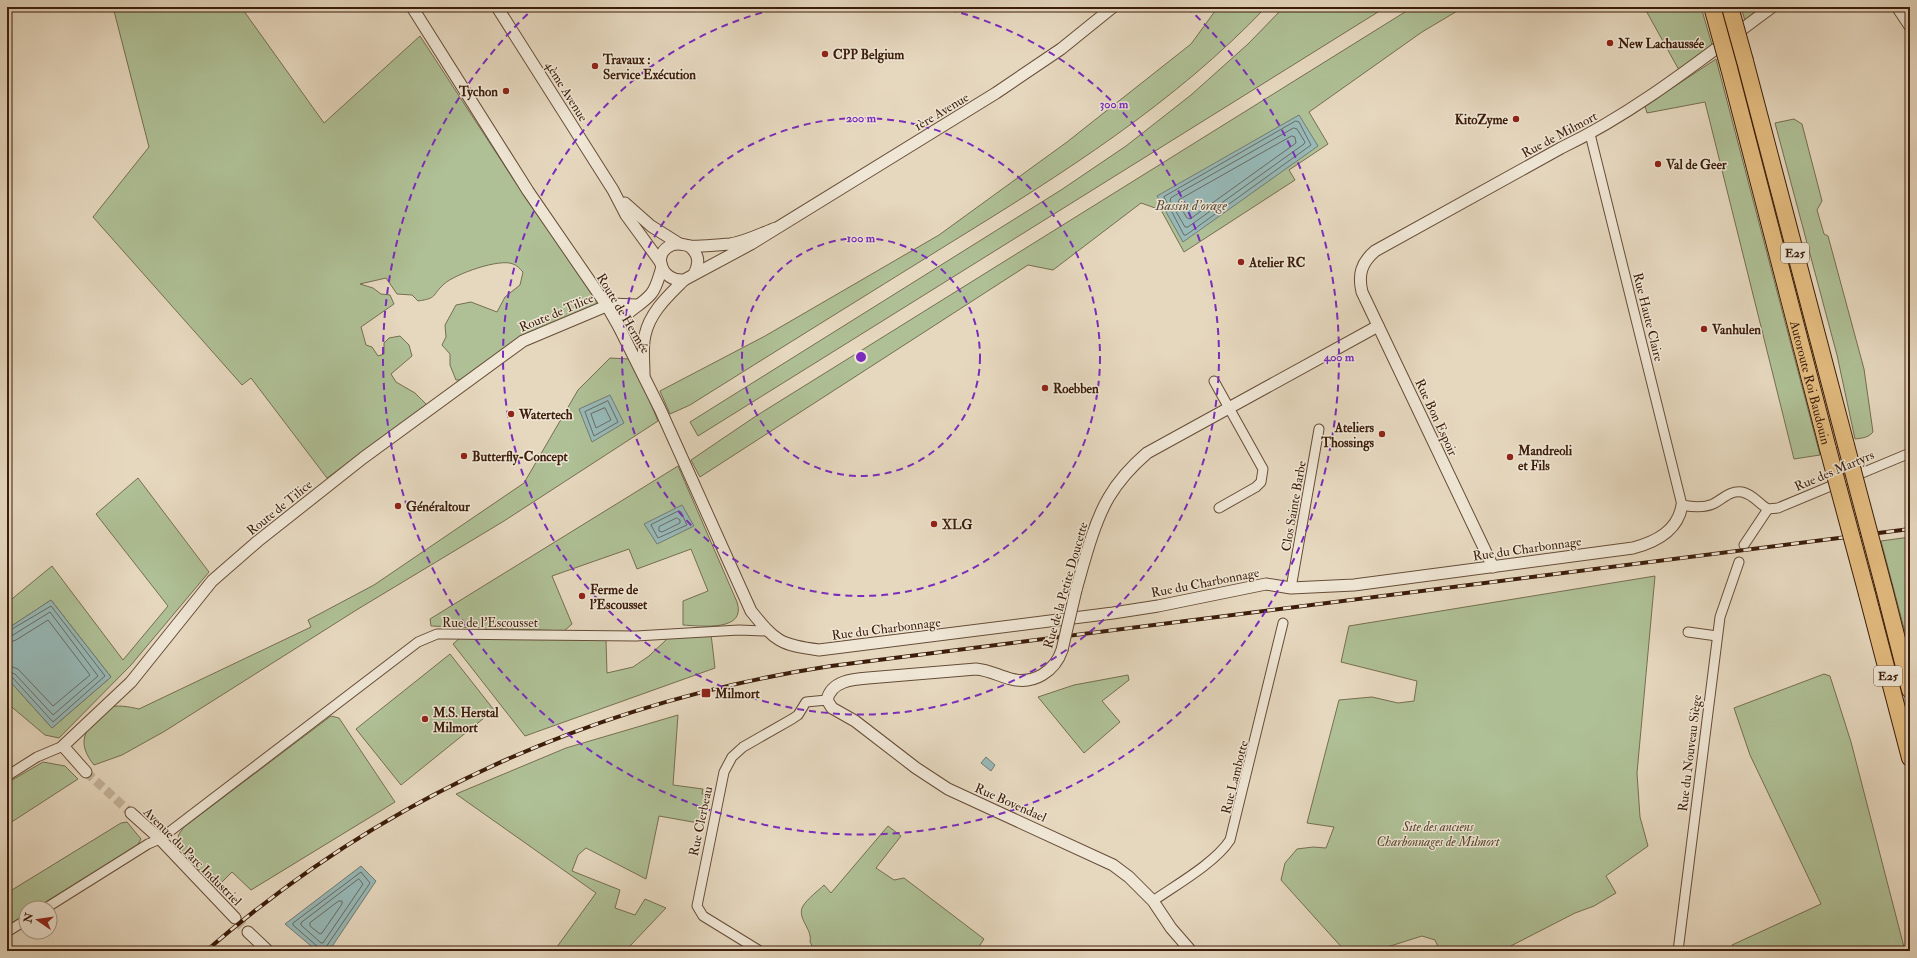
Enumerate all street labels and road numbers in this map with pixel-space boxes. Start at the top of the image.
street label: 4ème Avenue [541,58,591,125]
street label: 1ère Avenue [911,89,972,134]
street label: Rue de Milmort [1519,108,1600,162]
road number: E25 [1781,243,1809,263]
street label: Route de Hermée [593,270,654,357]
street label: Rue Haute Claire [1629,271,1667,364]
street label: Route de Tilice [517,290,597,336]
street label: Autoroute Roi Baudouin [1786,318,1834,447]
street label: Rue Bon Espoir [1410,376,1461,459]
street label: Rue des Martyrs [1792,447,1878,496]
street label: Clos Sainte Barbe [1278,459,1310,553]
street label: Route de Tilice [244,476,316,539]
street label: Rue de la Petite Doucette [1040,520,1092,650]
street label: Rue du Charbonnage [1472,533,1583,565]
street label: Rue du Charbonnage [1150,565,1261,601]
street label: Rue du Charbonnage [831,614,942,644]
street label: Rue de l'Escousset [442,615,538,631]
road number: E25 [1874,666,1902,686]
street label: Rue du Nouveau Siège [1675,693,1705,813]
street label: Rue Lambotte [1218,738,1252,816]
street label: Rue Bovendael [972,780,1050,826]
street label: Rue Clerbeau [686,785,716,858]
street label: Avenue du Parc Industriel [139,804,245,910]

